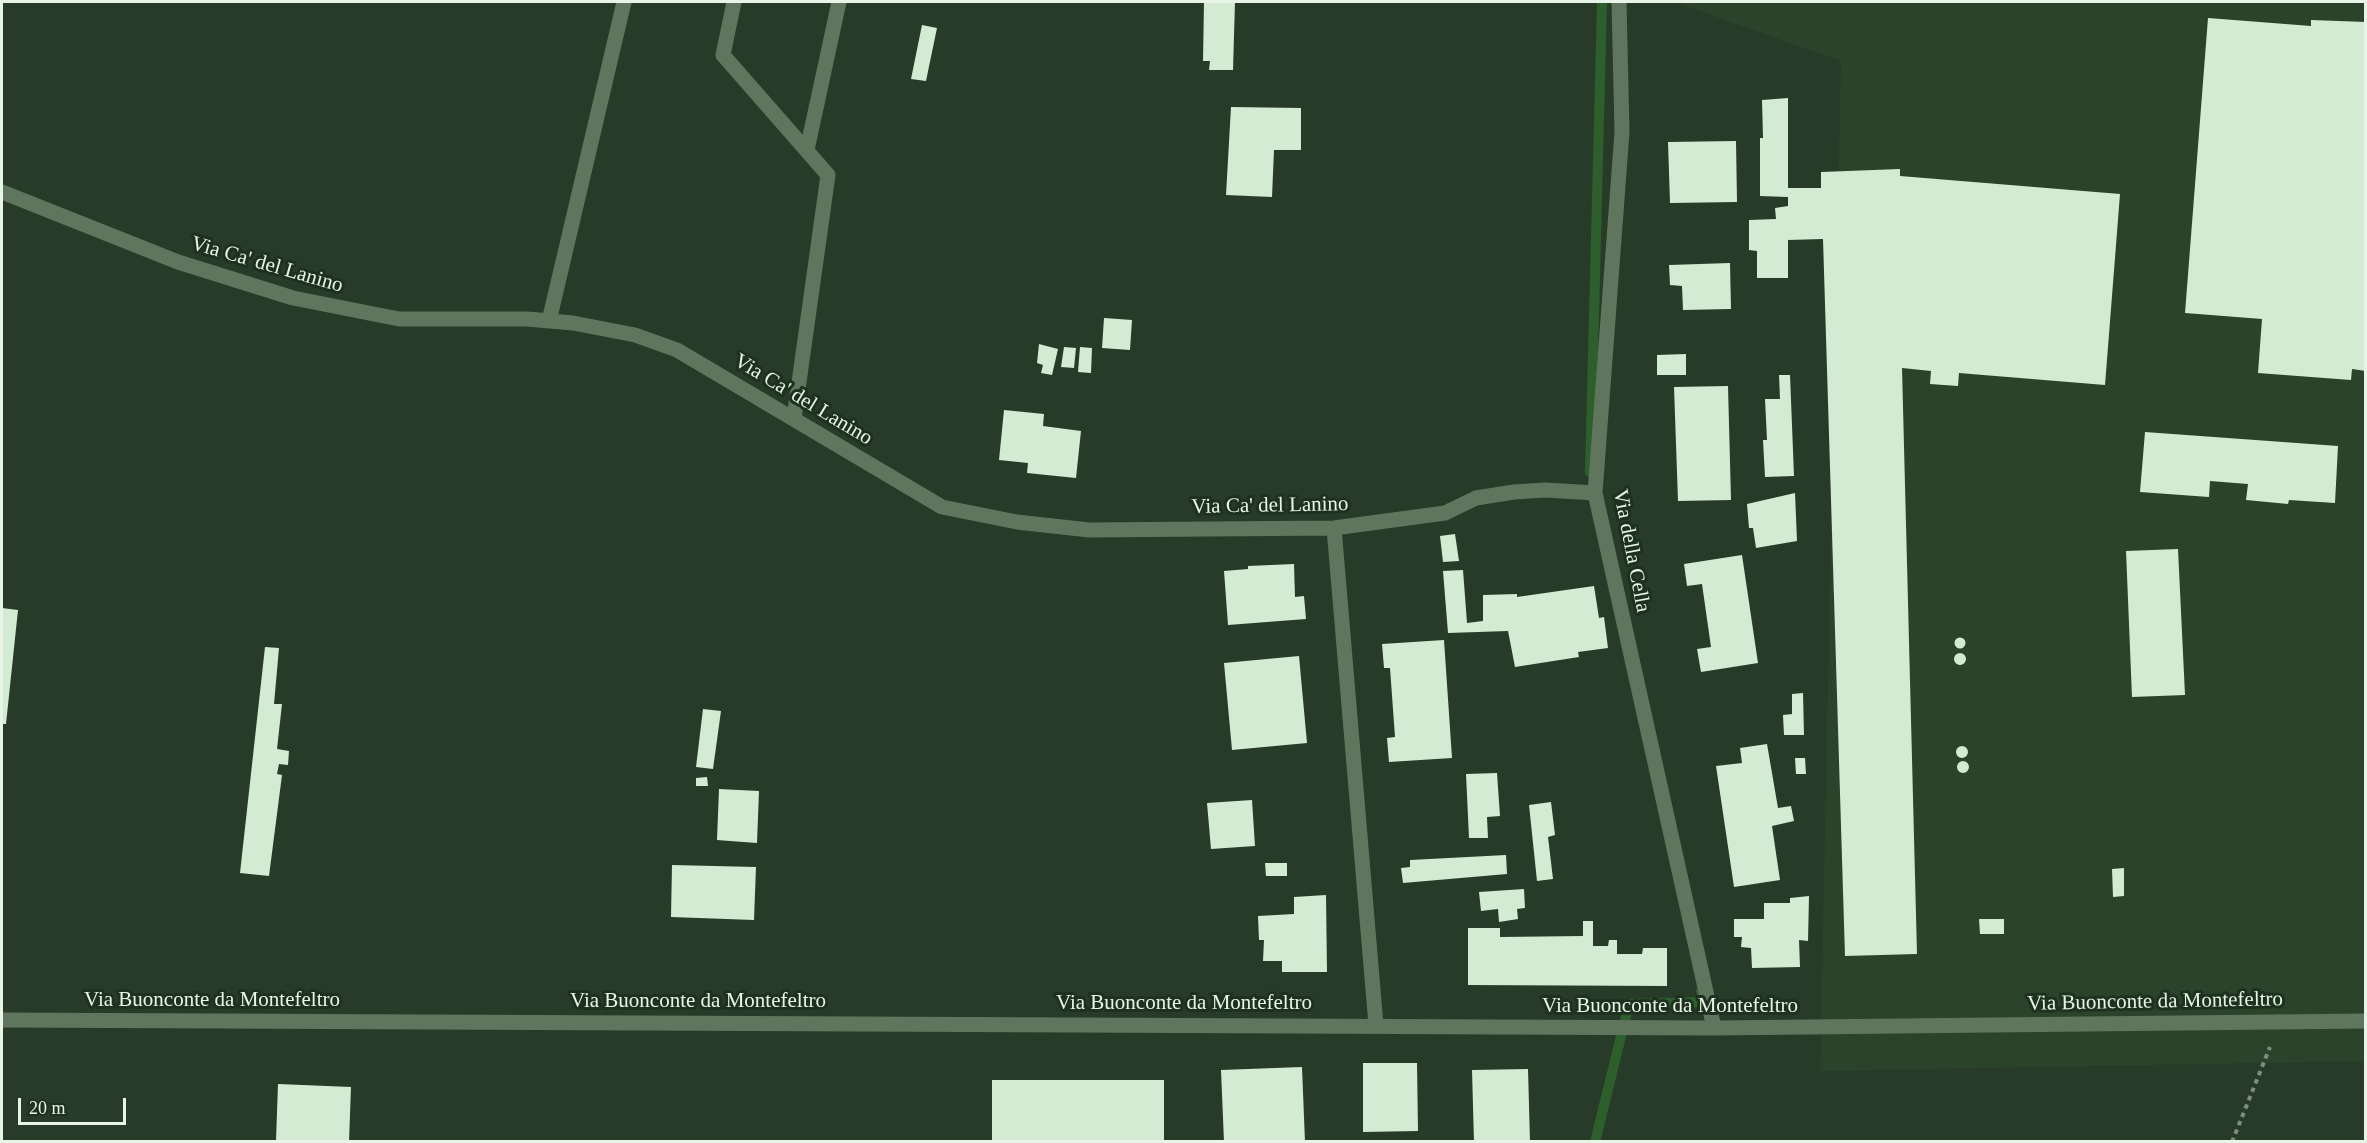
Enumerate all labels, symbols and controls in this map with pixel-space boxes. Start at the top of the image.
street label: Via Ca' del Lanino [188,231,346,299]
street label: Via Ca' del Lanino [729,349,877,451]
street label: Via della Cella [1607,487,1655,615]
street label: Via Ca' del Lanino [1191,492,1349,520]
street label: Via Buonconte da Montefeltro [84,987,340,1013]
street label: Via Buonconte da Montefeltro [2027,987,2283,1017]
street label: Via Buonconte da Montefeltro [570,988,826,1014]
street label: Via Buonconte da Montefeltro [1056,990,1312,1016]
street label: Via Buonconte da Montefeltro [1542,993,1798,1019]
scale bar [21,1086,129,1124]
text: 20 m [29,1098,66,1118]

